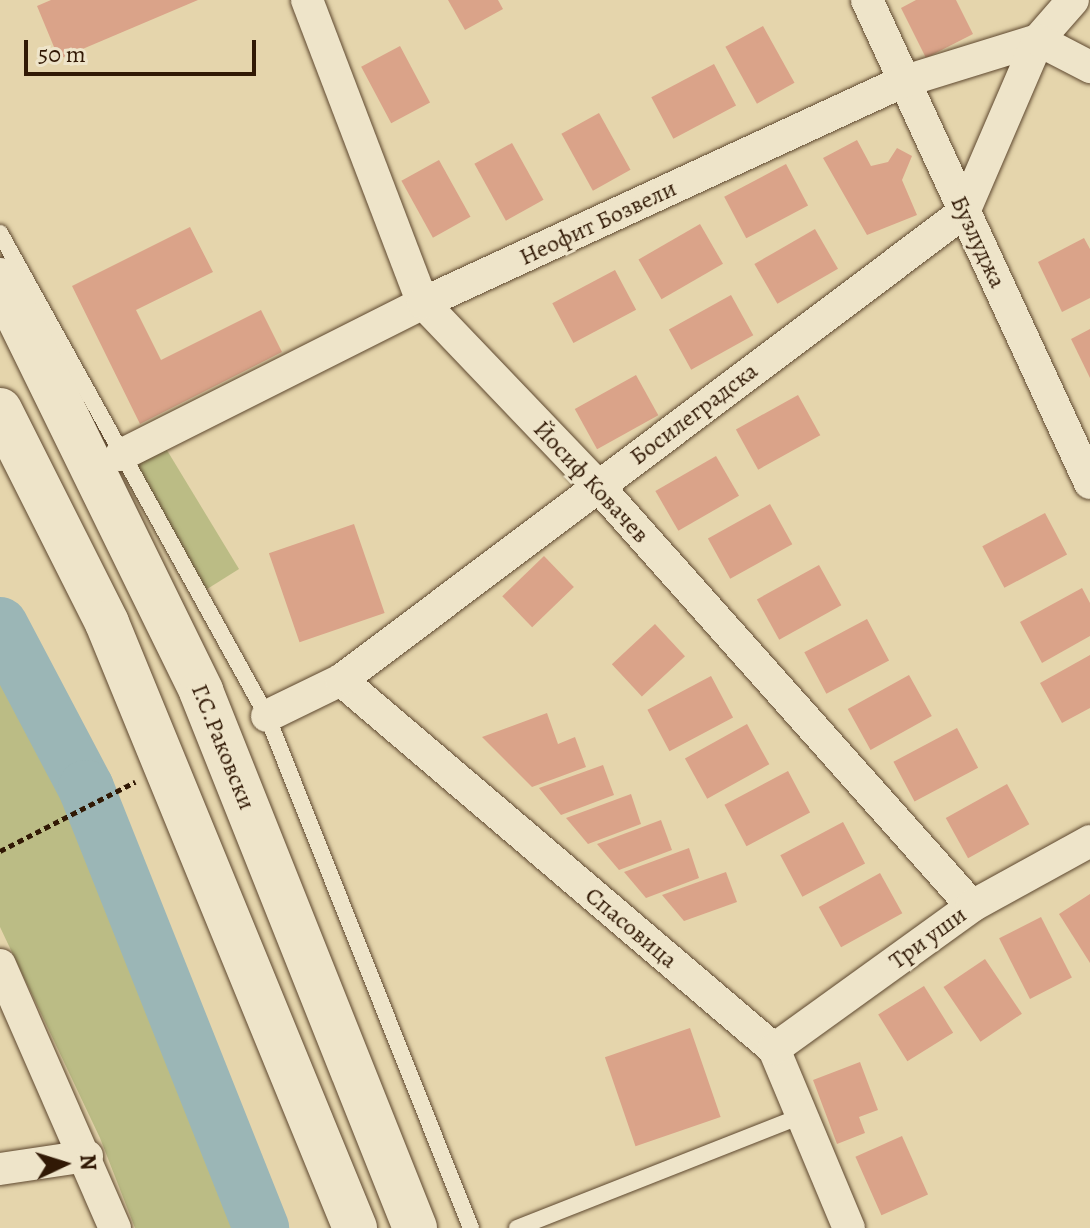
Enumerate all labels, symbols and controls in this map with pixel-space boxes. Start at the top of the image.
scale bar [28,24,260,74]
text: 50 m [38,38,86,70]
street label: Неофит Бозвели [515,174,681,272]
street label: Бузлуджа [944,191,1012,293]
street label: Босилеградска [624,357,764,471]
street label: Йосиф Ковачев [527,415,655,549]
street label: Г.С.Раковски [185,680,261,814]
street label: Спасовица [579,881,683,975]
street label: Три уши [884,900,972,976]
north arrow [24,1124,104,1204]
text: N [72,1153,103,1171]

